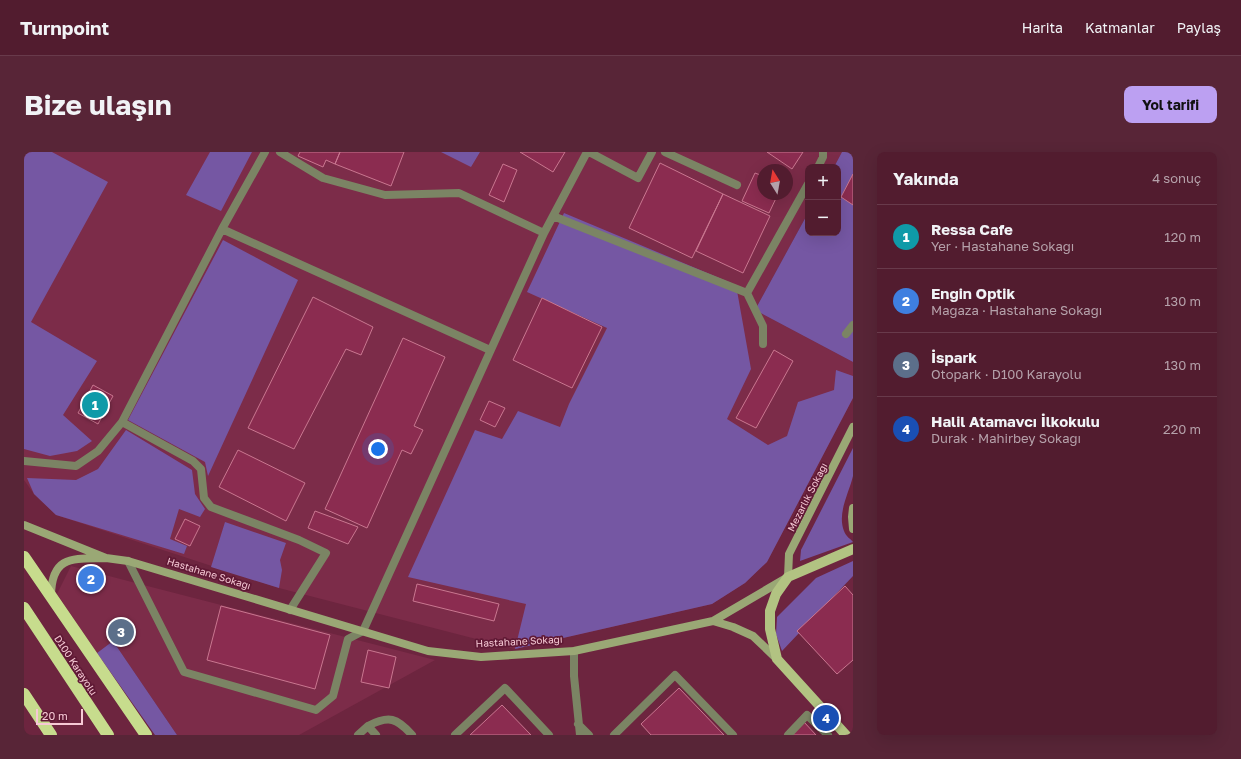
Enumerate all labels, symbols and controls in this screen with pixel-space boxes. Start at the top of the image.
text: Turnpoint [20,16,109,39]
text: Harita [1022,19,1063,36]
text: Katmanlar [1085,19,1155,36]
text: Paylaş [1177,19,1221,36]
button: Yol tarifi [1124,86,1217,123]
text: Bize ulaşın [24,88,172,121]
north arrow [757,164,793,200]
map controls [805,164,841,236]
button: + [805,164,841,200]
text: Yakında [893,168,959,189]
text: 4 sonuç [1152,170,1201,186]
button: − [805,200,841,236]
text: Ressa Cafe [931,220,1013,238]
text: 1 [903,229,909,245]
text: 120 m [1164,229,1201,245]
text: Yer · Hastahane Sokağı [931,238,1074,254]
text: Engin Optik [931,284,1015,302]
text: 2 [902,293,910,309]
text: 130 m [1164,293,1201,309]
text: Mağaza · Hastahane Sokağı [931,302,1102,318]
text: İspark [931,348,977,366]
text: 3 [902,357,910,373]
text: 130 m [1164,357,1201,373]
text: Otopark · D100 Karayolu [931,366,1082,382]
pin: 1 [82,390,108,420]
text: Halil Atamavcı İlkokulu [931,412,1100,430]
text: 4 [902,421,910,437]
text: 220 m [1163,421,1201,437]
text: Durak · Mahirbey Sokağı [931,430,1081,446]
your location [368,439,388,459]
street label: Mezarlık Sokağı [785,461,829,533]
street label: Hastahane Sokağı [166,555,252,591]
pin: 2 [78,564,104,594]
pin: 3 [108,617,134,647]
street label: D100 Karayolu [52,633,100,697]
street label: Hastahane Sokağı [475,633,563,649]
pin: 4 [813,703,839,733]
scale bar [36,707,83,726]
text: 20 m [42,709,68,722]

